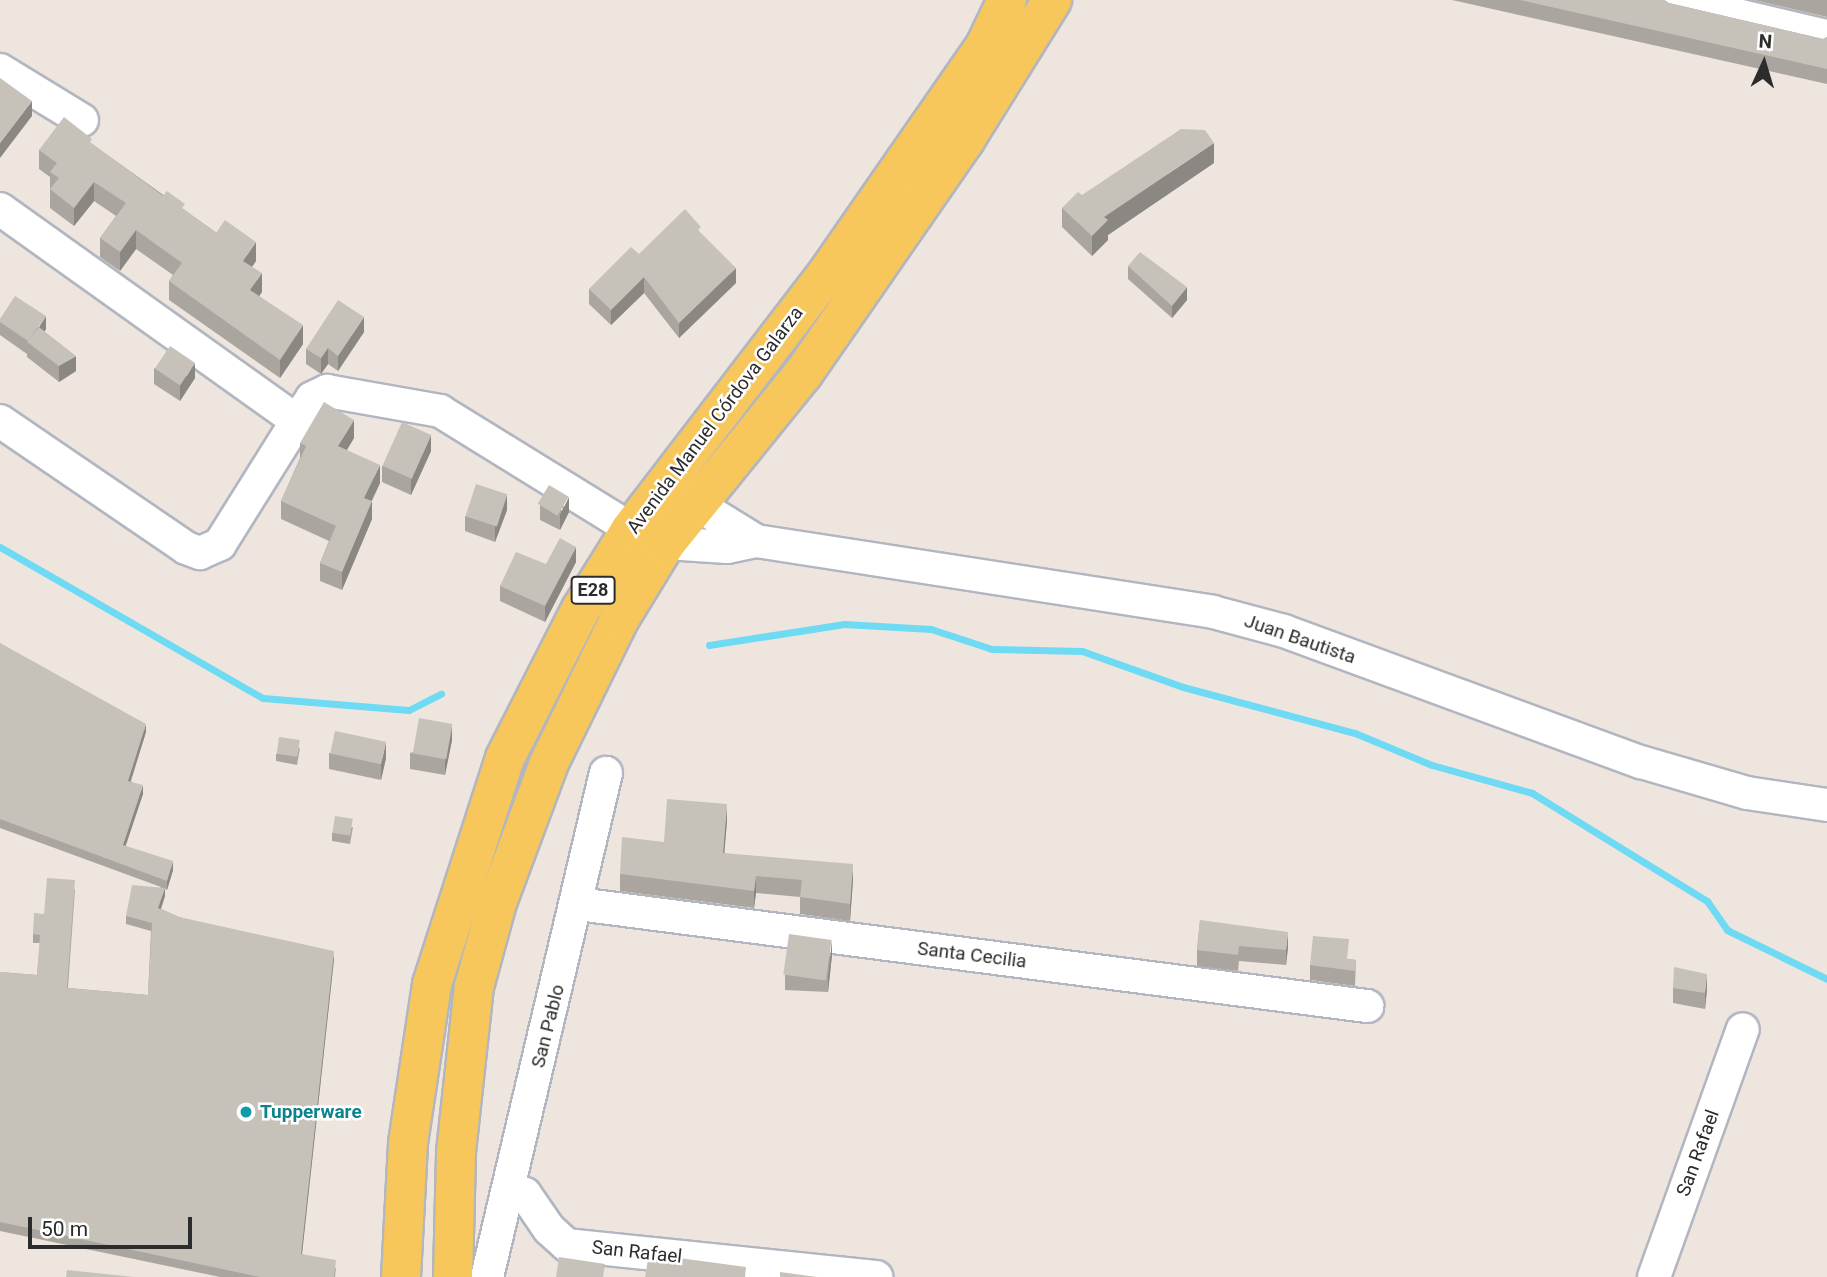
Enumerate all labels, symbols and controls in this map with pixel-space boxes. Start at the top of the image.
north arrow [1729,28,1799,98]
text: N [1758,30,1773,53]
street label: Avenida Manuel Córdova Galarza [622,302,808,538]
road number: E28 [570,576,616,604]
street label: Juan Bautista [1241,609,1359,669]
street label: Santa Cecilia [916,937,1028,973]
street label: San Pablo [527,982,569,1070]
place label: Tupperware [260,1101,362,1123]
marker: Tupperware [238,1104,254,1120]
street label: San Rafael [1672,1107,1724,1199]
scale bar [32,1204,196,1248]
text: 50 m [41,1217,88,1241]
street label: San Rafael [591,1236,683,1268]

